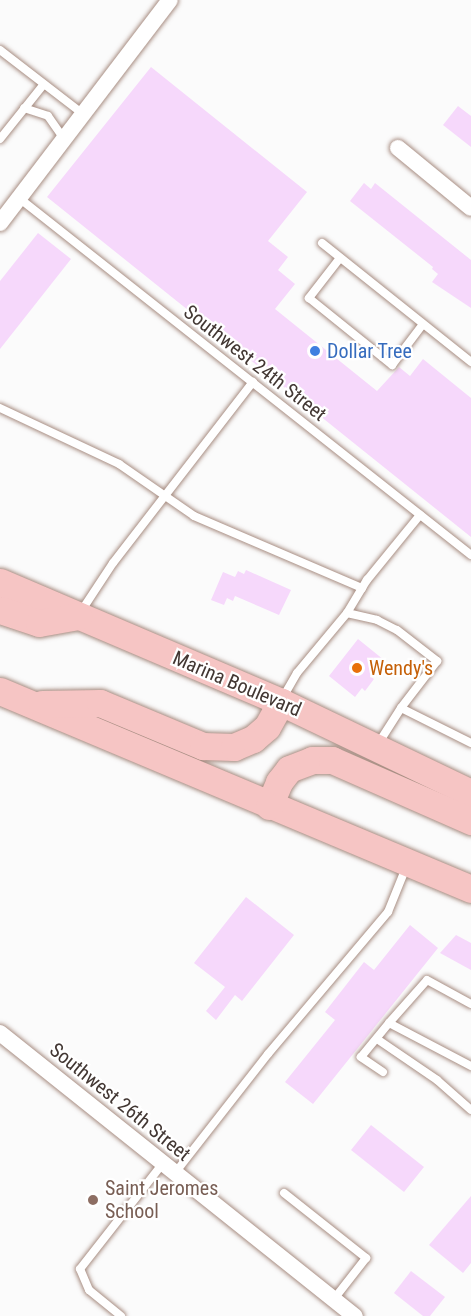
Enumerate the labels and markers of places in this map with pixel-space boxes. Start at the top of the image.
place label: Dollar Tree [327,339,412,363]
marker: Dollar Tree [308,344,322,358]
place label: Wendy's [369,656,433,680]
marker: Wendy's [350,661,364,675]
place label: Saint Jeromes School [105,1176,218,1223]
marker: Saint Jeromes School [86,1193,100,1207]

